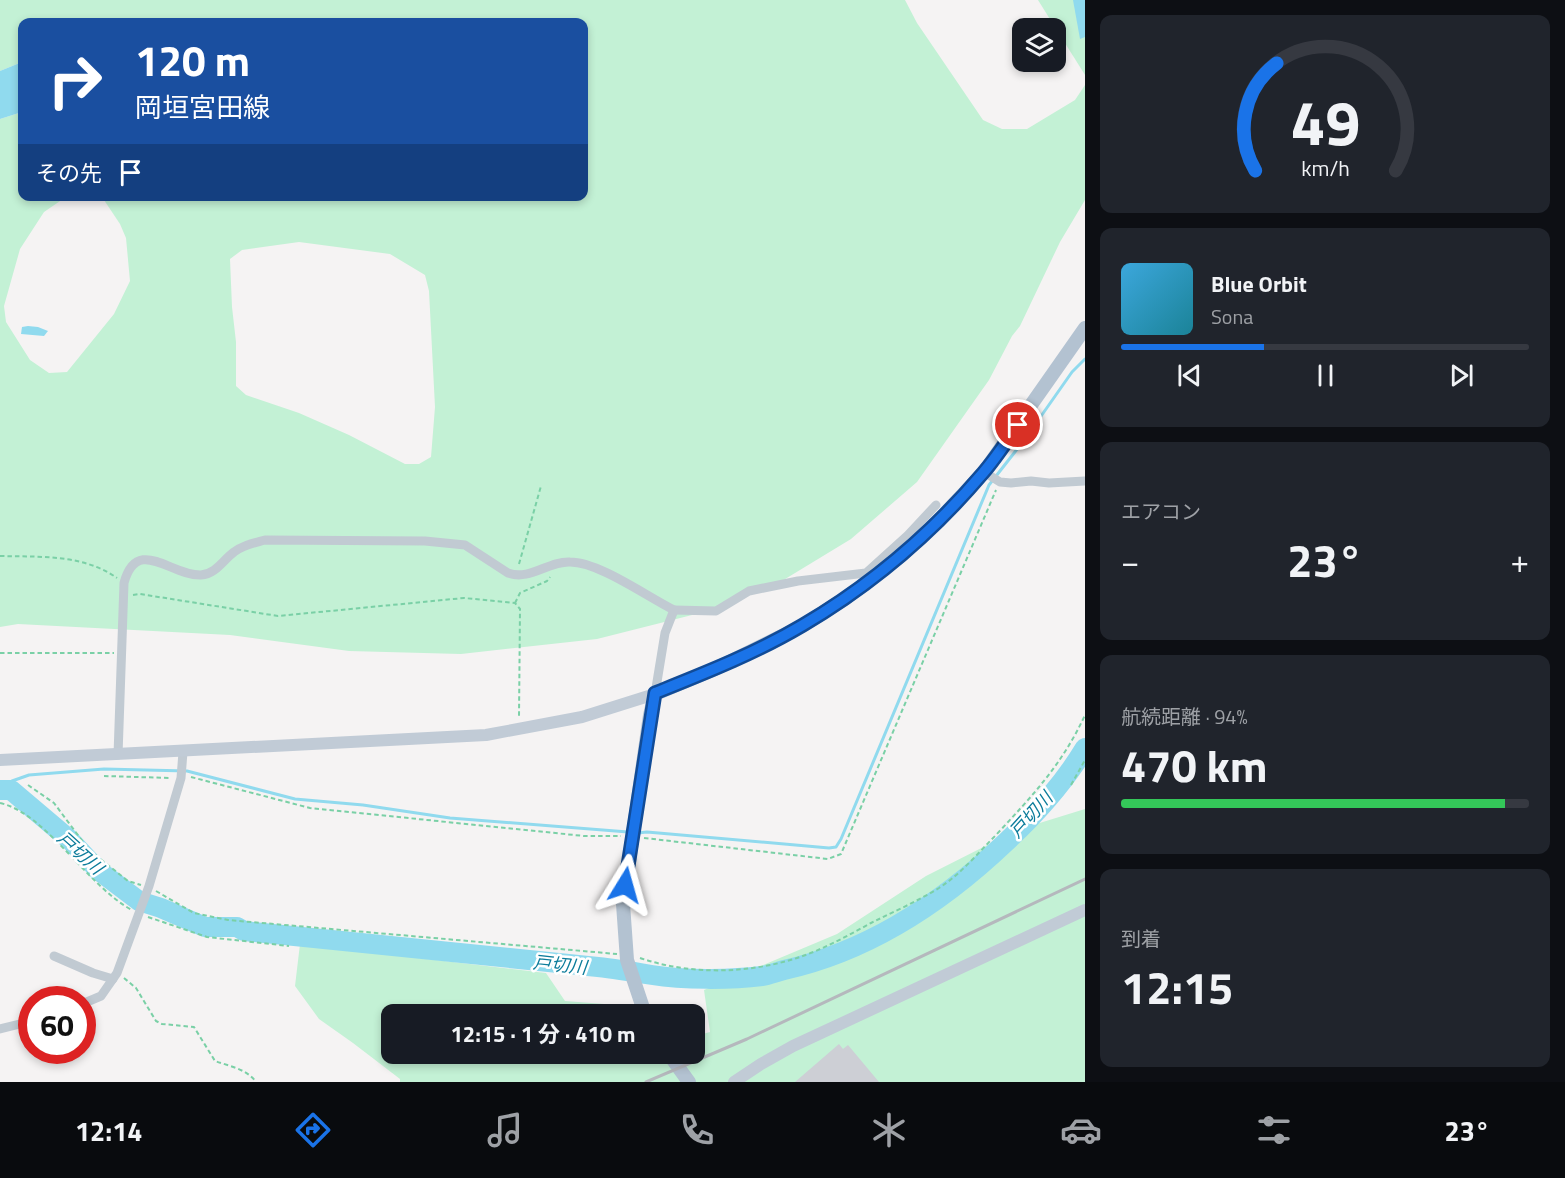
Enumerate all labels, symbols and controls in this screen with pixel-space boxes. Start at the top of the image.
map controls [1012,18,1066,72]
button: layers [1012,18,1066,72]
text: 120 m [135,28,250,92]
icon: right [36,42,114,120]
text: 49 [1290,74,1360,169]
text: 岡垣宮田線 [135,86,270,127]
text: km/h [1301,153,1349,185]
text: その先 [36,156,102,190]
icon: arrive [114,156,147,189]
text: Blue Orbit [1211,267,1307,301]
text: Sona [1211,301,1253,332]
icon: previous [1173,359,1206,392]
icon: pause [1309,359,1342,392]
icon: next [1445,359,1478,392]
pin [992,399,1043,450]
icon: arrive [1001,408,1034,441]
text: エアコン [1121,496,1201,527]
text: 23° [1287,526,1363,594]
text: − [1121,536,1139,586]
text: + [1511,536,1529,586]
text: 航続距離 · 94% [1121,701,1248,732]
text: 470 km [1121,731,1267,799]
water label: 戸切川 [1003,784,1060,844]
water label: 戸切川 [51,825,111,882]
position arrow [593,853,657,917]
text: 到着 [1121,923,1161,954]
water label: 戸切川 [532,948,590,981]
text: 12:15 [1121,953,1233,1021]
speed limit sign: 60 [18,986,96,1064]
text: 12:15 · 1 分 · 410 m [451,1017,635,1051]
icon: directions [292,1109,334,1151]
icon: music [484,1109,526,1151]
icon: phone [676,1109,718,1151]
icon: climate [868,1109,910,1151]
icon: car [1060,1109,1102,1151]
icon: filters [1253,1109,1295,1151]
text: 12:14 [75,1110,142,1151]
text: 23° [1445,1110,1490,1151]

